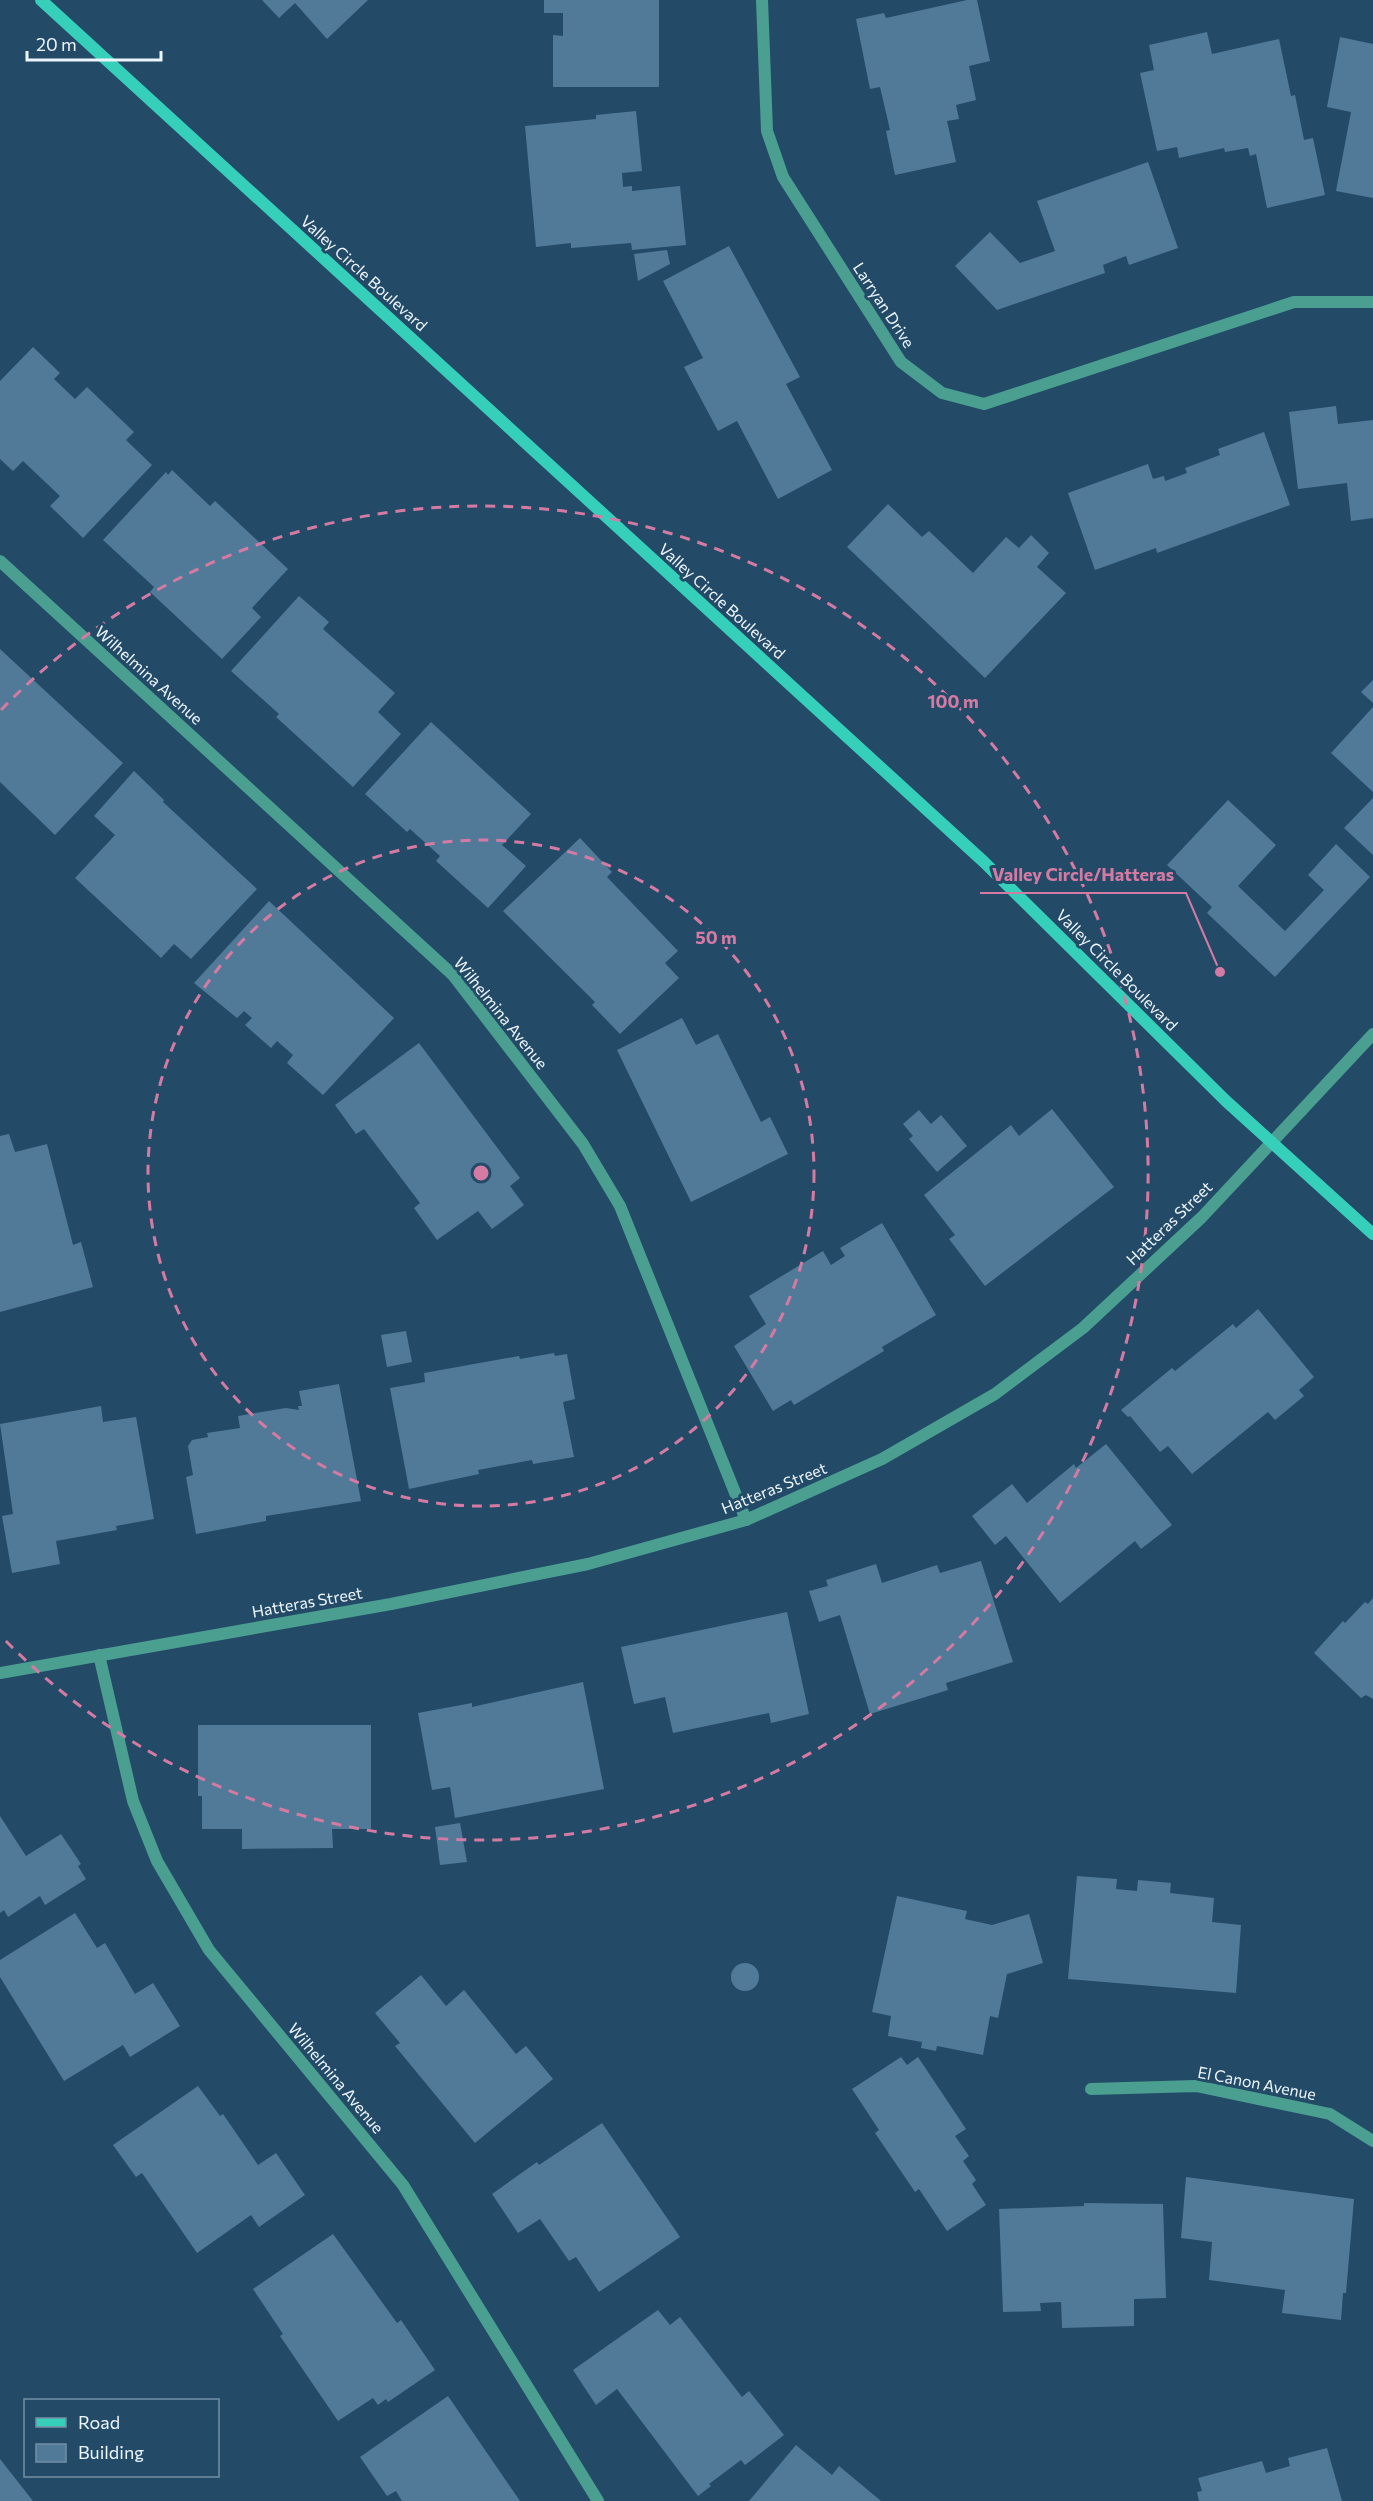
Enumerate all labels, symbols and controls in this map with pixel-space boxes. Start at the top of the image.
scale bar [27,24,160,62]
text: 20 m [36,33,77,55]
street label: Valley Circle Boulevard [297,211,432,334]
street label: Larryan Drive [850,259,919,351]
street label: Valley Circle Boulevard [655,539,790,662]
street label: Wilhelmina Avenue [92,621,207,728]
text: 100 m [927,690,979,712]
callout: Valley Circle/Hatteras [980,857,1186,893]
text: Valley Circle/Hatteras [992,863,1174,885]
street label: Valley Circle Boulevard [1053,905,1182,1034]
text: 50 m [695,926,737,948]
street label: Wilhelmina Avenue [451,953,552,1072]
centre of rings [471,1163,491,1183]
street label: Hatteras Street [1122,1177,1216,1268]
street label: Hatteras Street [718,1458,830,1517]
street label: Hatteras Street [250,1582,364,1621]
street label: Wilhelmina Avenue [285,2019,388,2137]
street label: El Canon Avenue [1196,2062,1318,2103]
legend [24,2399,219,2477]
text: Road [78,2411,120,2433]
text: Building [78,2441,144,2463]

